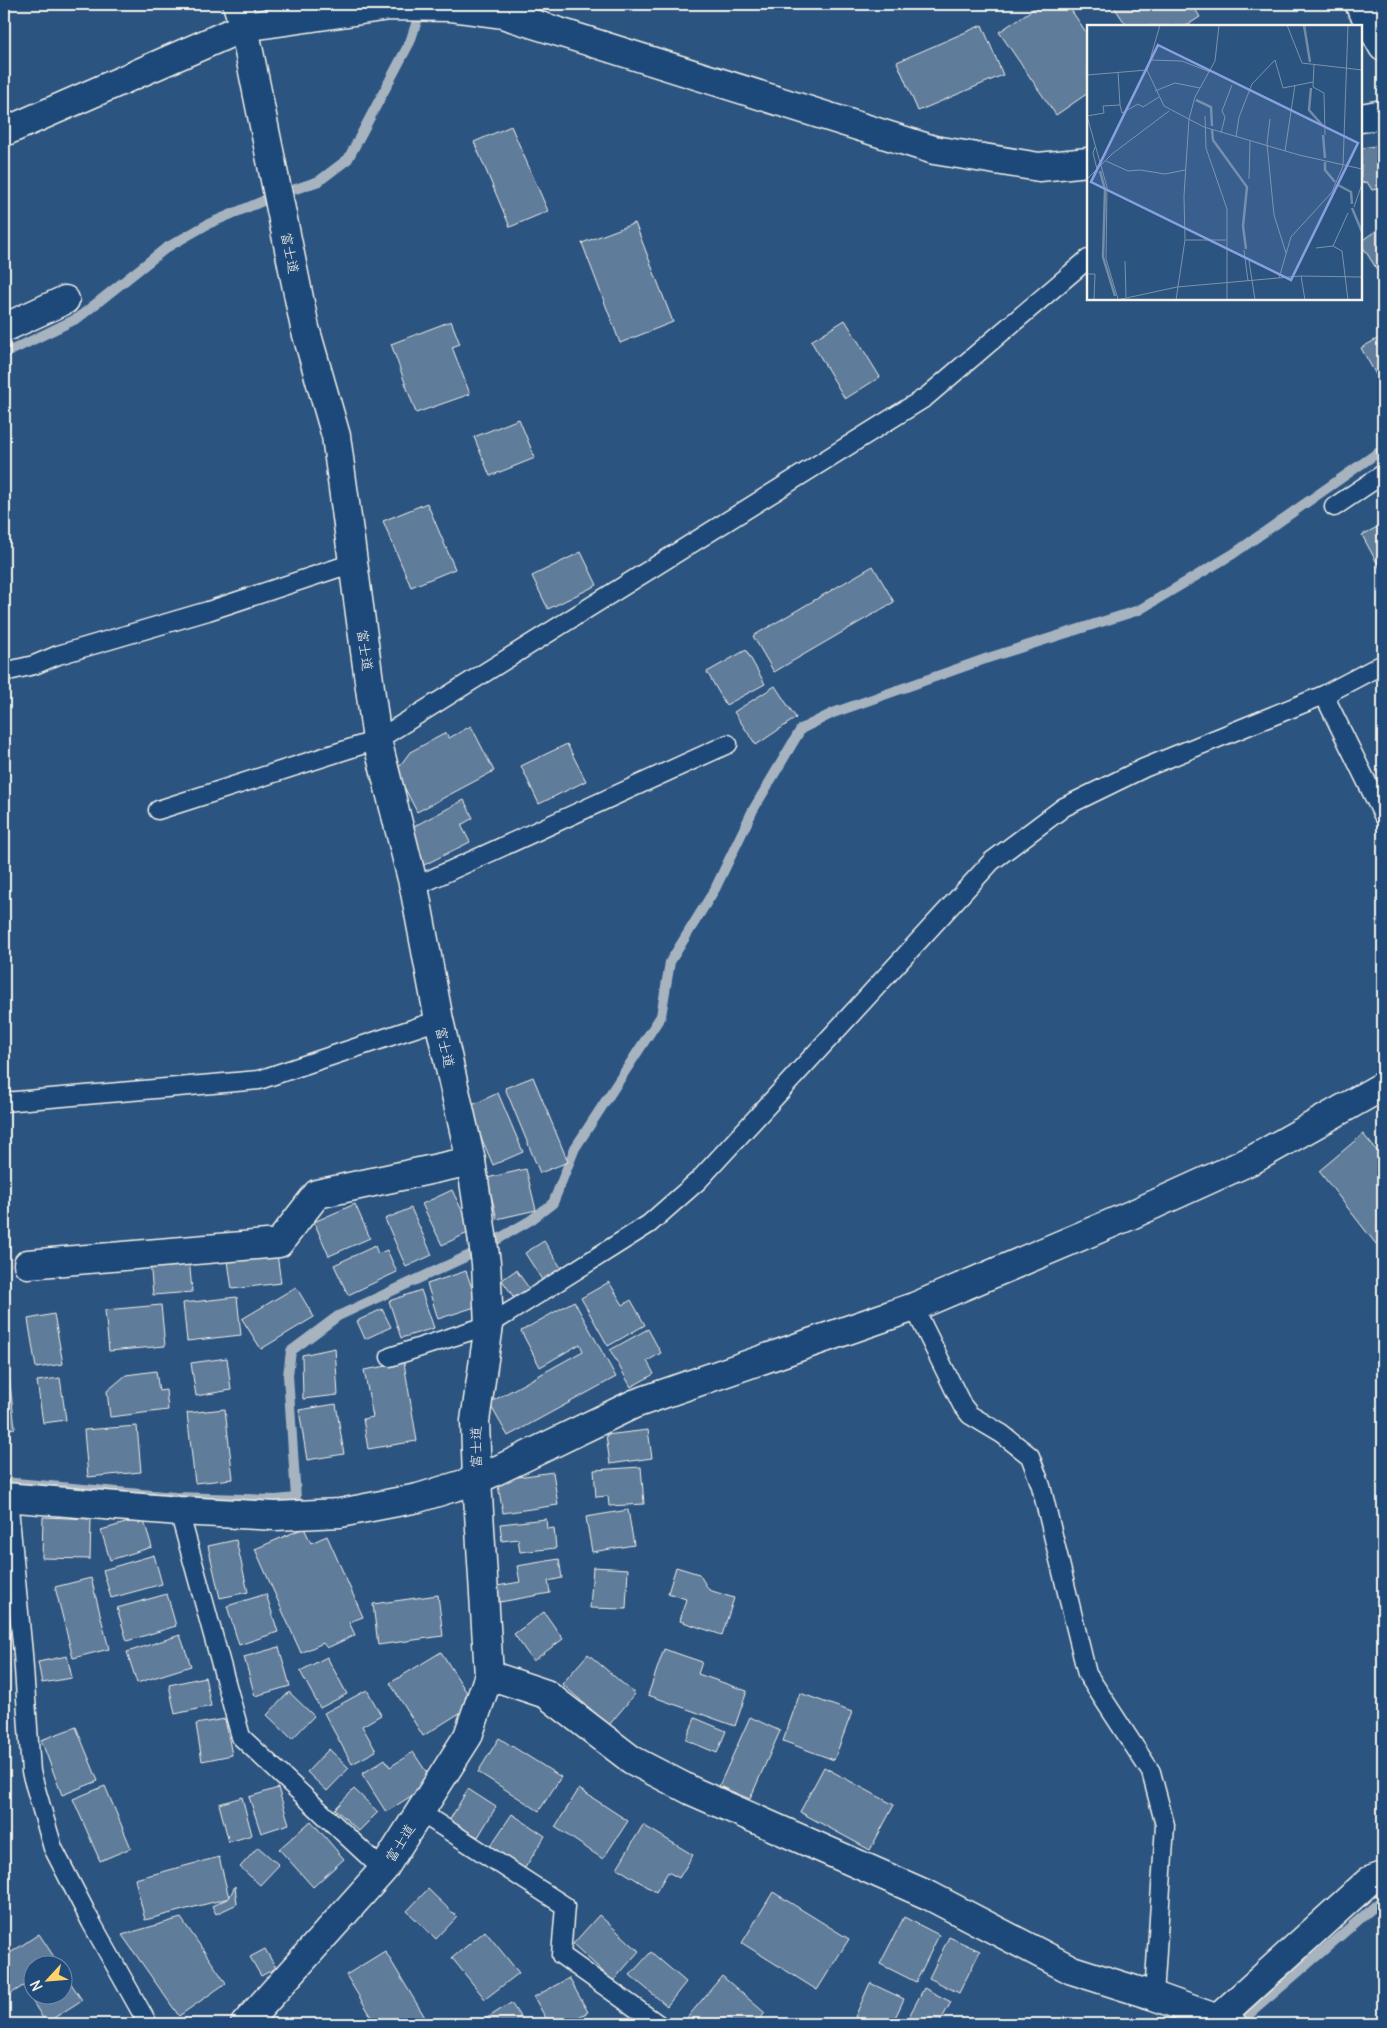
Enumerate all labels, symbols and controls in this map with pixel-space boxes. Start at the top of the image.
inset map [1087,25,1362,300]
street label: 富士道 [277,231,303,275]
street label: 富士道 [353,628,377,672]
street label: 富士道 [432,1025,458,1069]
street label: 富士道 [467,1426,485,1468]
street label: 富士道 [381,1820,419,1866]
north arrow [22,1956,72,2006]
text: N [26,1977,47,1994]

